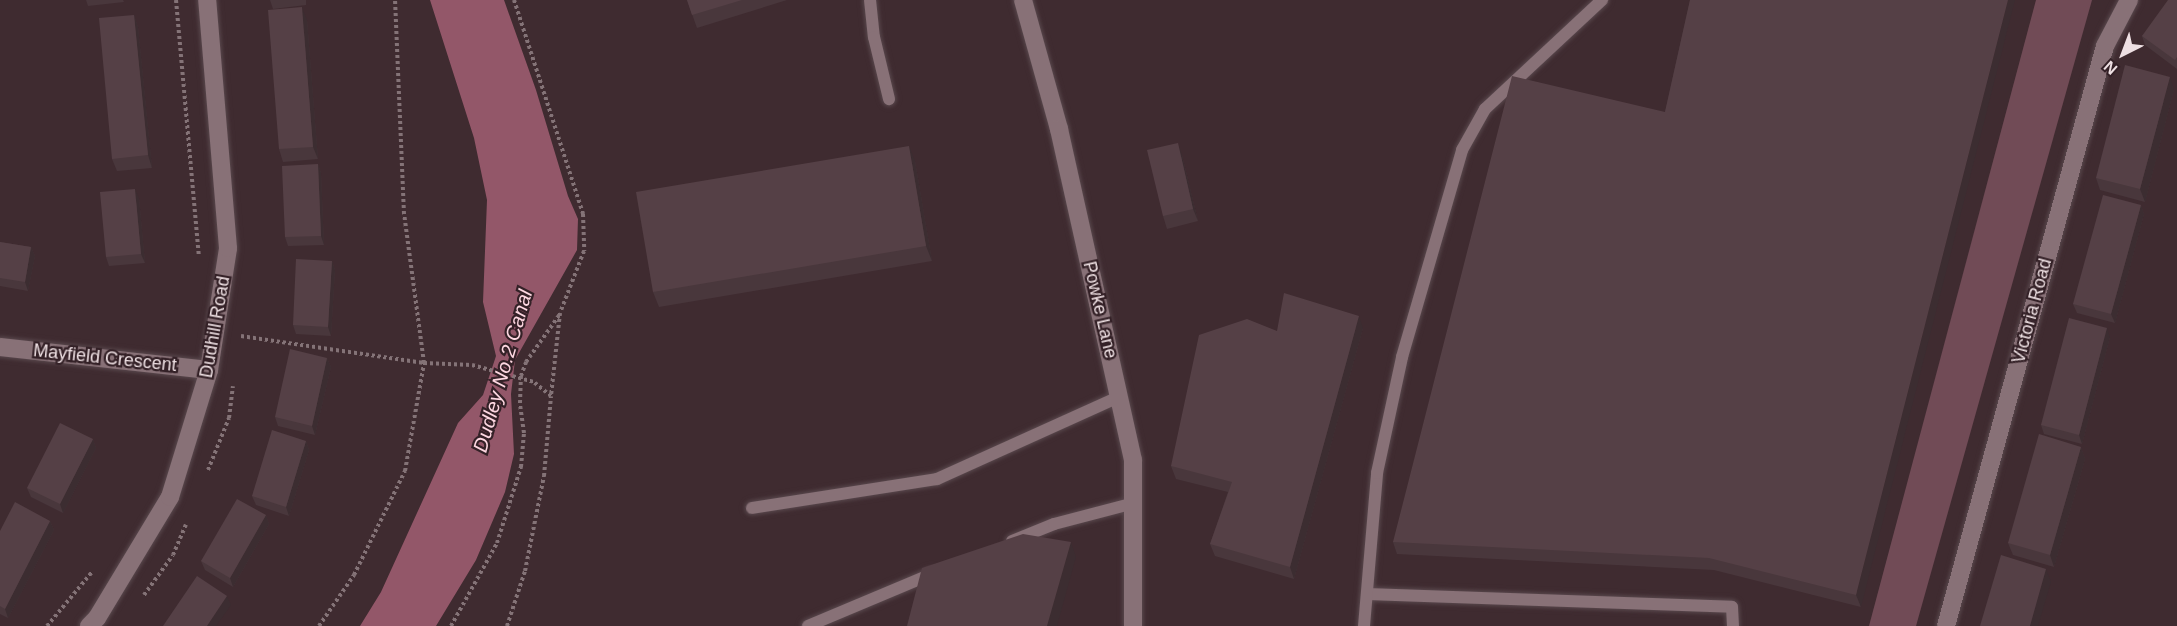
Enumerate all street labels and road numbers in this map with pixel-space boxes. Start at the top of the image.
street label: Victoria Road [2008,256,2056,366]
street label: Powke Lane [1078,259,1122,361]
street label: Dudhill Road [195,274,235,380]
street label: Mayfield Crescent [32,340,178,376]

